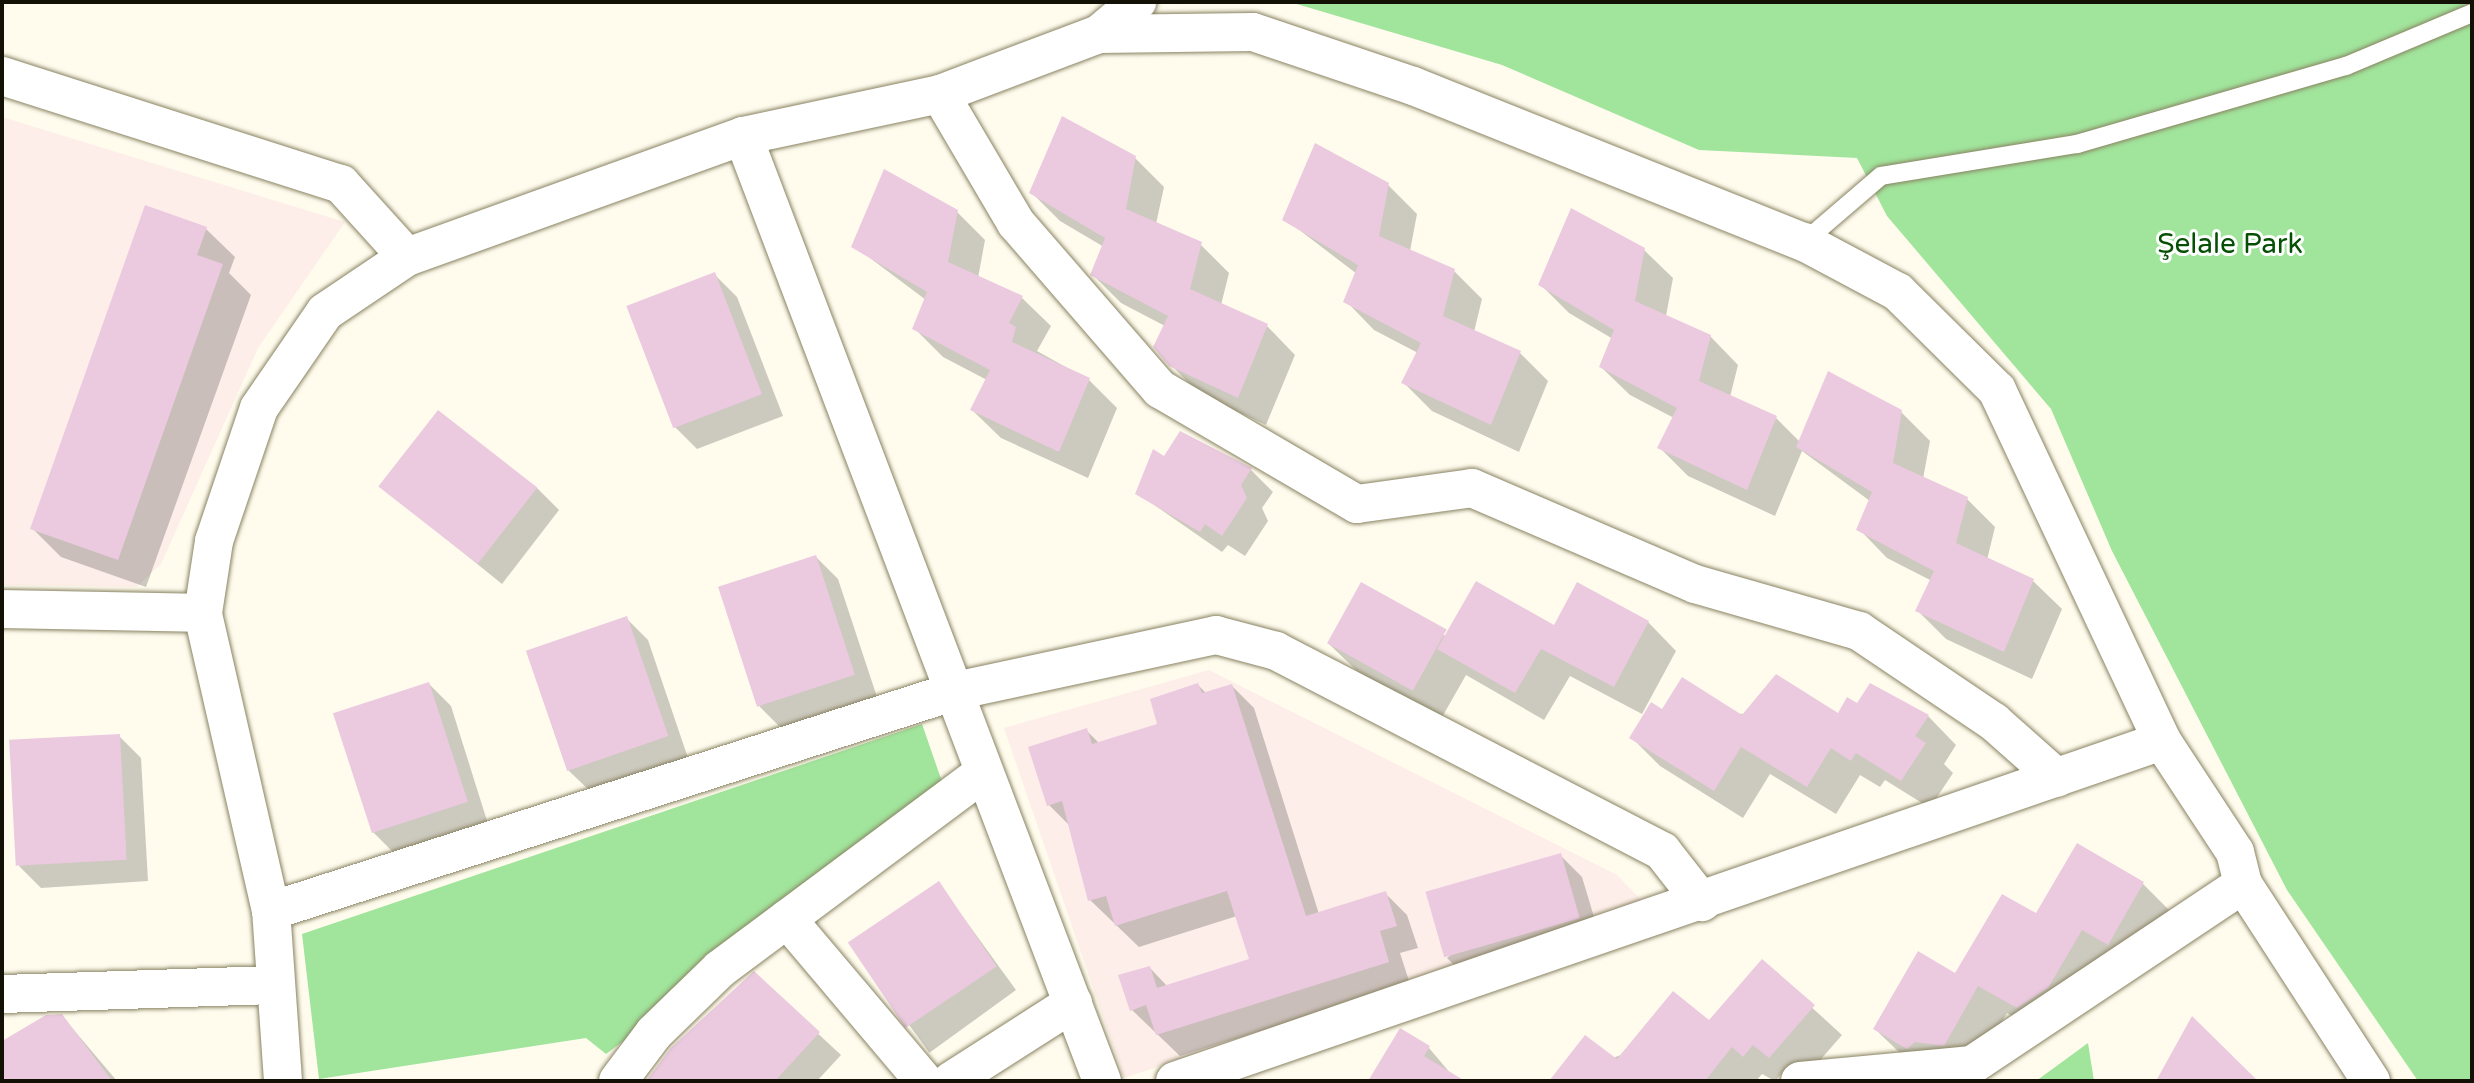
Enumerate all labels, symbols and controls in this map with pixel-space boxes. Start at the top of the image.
park label: Şelale Park [2157,227,2303,261]

